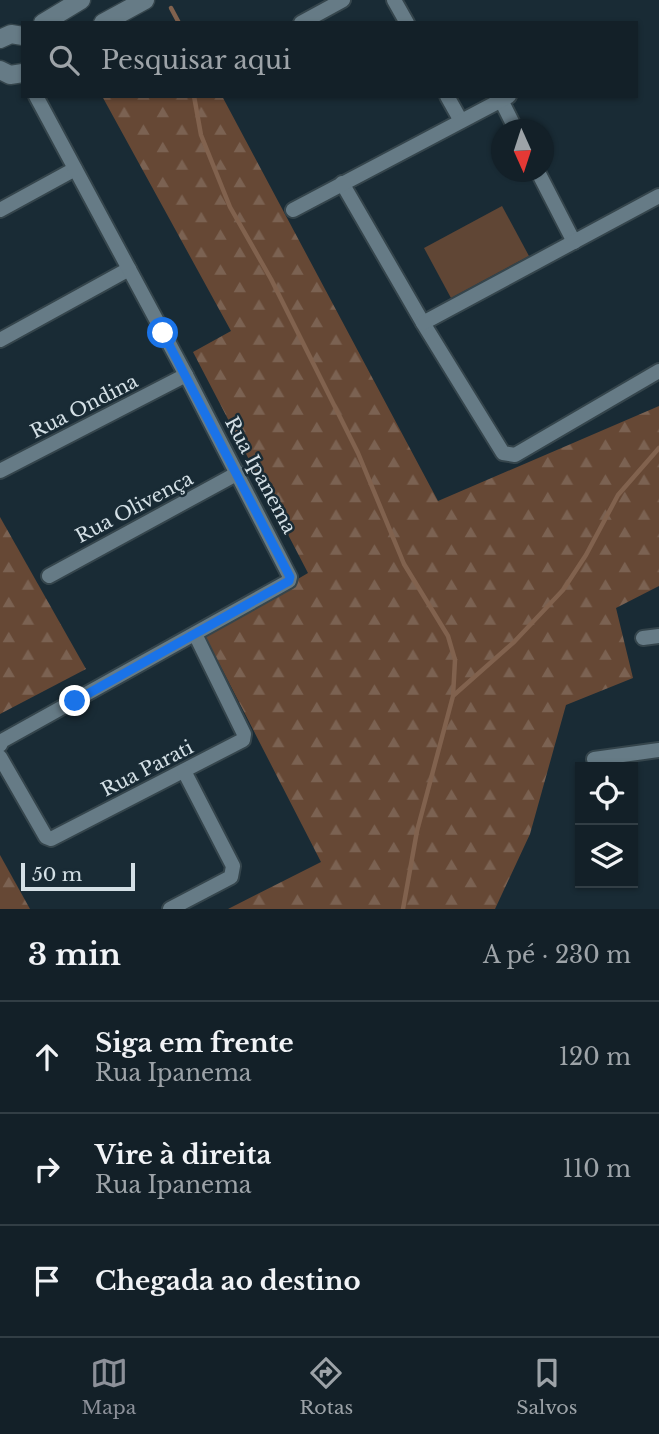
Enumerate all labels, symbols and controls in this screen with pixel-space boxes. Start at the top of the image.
search box [21,21,638,98]
icon: search [45,41,83,79]
text: Pesquisar aqui [101,44,291,76]
north arrow [491,119,554,182]
route start [147,317,178,348]
street label: Rua Ondina [27,369,142,443]
street label: Rua Ipanema [220,413,301,538]
street label: Rua Olivença [72,467,197,548]
route end [59,685,90,716]
street label: Rua Parati [97,735,197,801]
map controls [575,762,638,888]
button: locate [575,762,638,825]
button: layers [575,825,638,888]
scale bar [21,860,135,892]
text: 50 m [32,863,82,886]
text: 3 min [28,936,121,973]
text: A pé · 230 m [483,941,631,969]
text: Siga em frente [95,1027,294,1059]
icon: ahead [28,1038,66,1076]
text: 120 m [559,1043,631,1071]
text: Rua Ipanema [95,1059,252,1087]
text: Vire à direita [95,1139,271,1171]
icon: right [28,1150,66,1188]
text: 110 m [563,1155,631,1183]
text: Rua Ipanema [95,1171,252,1199]
icon: arrive [28,1262,66,1300]
text: Chegada ao destino [95,1265,361,1297]
tab: Mapa [82,1354,136,1419]
tab: Rotas [300,1354,353,1419]
tab: Salvos [516,1354,577,1419]

